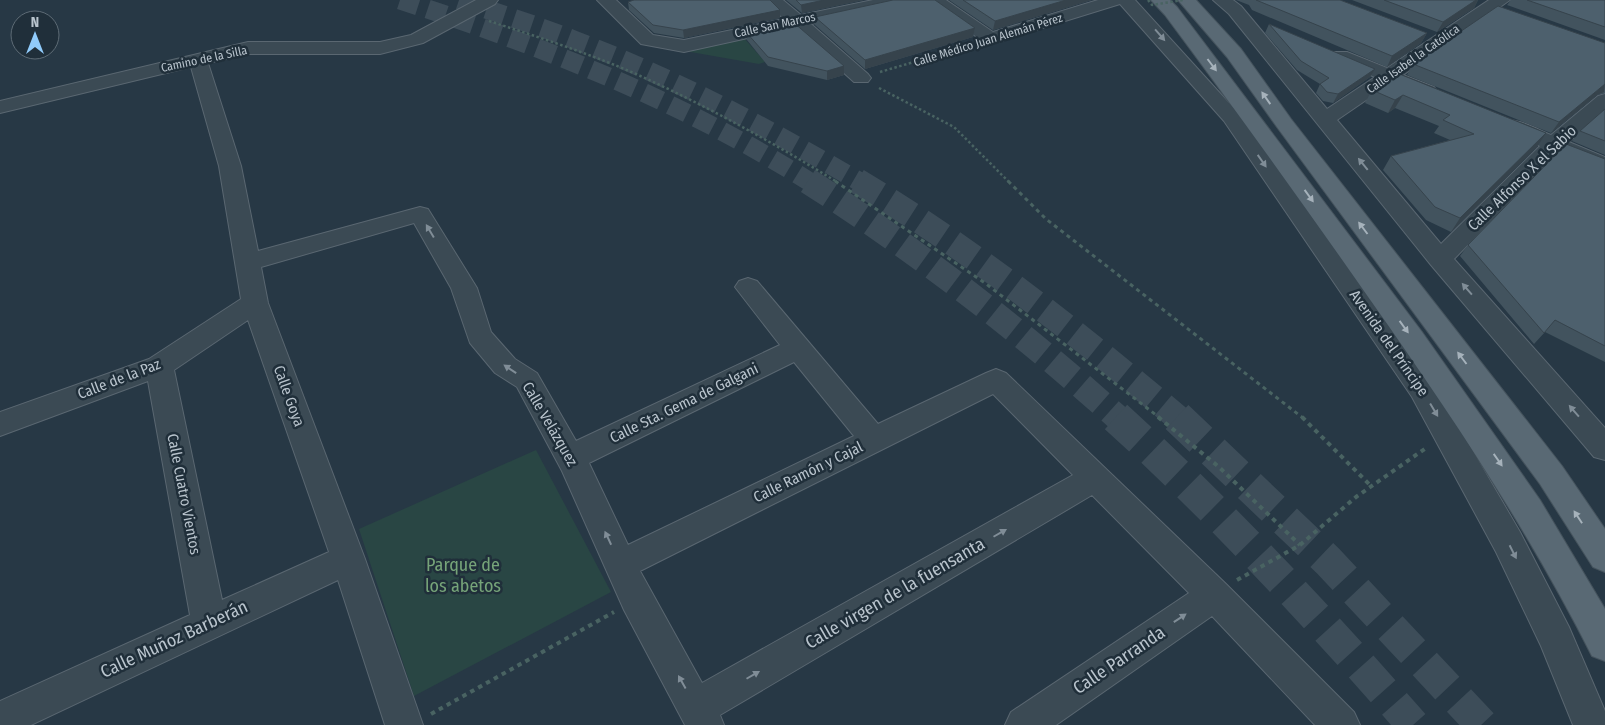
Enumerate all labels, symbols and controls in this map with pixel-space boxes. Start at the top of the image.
north arrow [10,10,60,60]
street label: Calle San Marcos [733,10,817,40]
street label: Calle Médico Juan Alemán Pérez [912,11,1064,69]
text: N [31,14,39,31]
street label: Calle Isabel la Católica [1364,22,1462,96]
one-way arrow [1154,29,1165,42]
street label: Camino de la Silla [160,43,248,75]
one-way arrow [1207,58,1218,71]
one-way arrow [1261,91,1271,105]
street label: Calle Alfonso X el Sabio [1464,122,1580,234]
one-way arrow [1257,154,1267,168]
one-way arrow [1357,158,1368,171]
one-way arrow [1304,189,1314,203]
one-way arrow [1358,222,1369,235]
one-way arrow [425,224,434,237]
one-way arrow [1461,283,1473,295]
street label: Avenida del Príncipe [1346,286,1432,400]
one-way arrow [1399,320,1409,334]
one-way arrow [1456,351,1467,364]
street label: Calle de la Paz [75,355,163,403]
street label: Calle Sta. Gema de Galgani [607,359,761,447]
street label: Calle Goya [270,363,308,429]
one-way arrow [504,364,517,374]
street label: Calle Velázquez [519,379,581,469]
one-way arrow [1430,403,1439,416]
one-way arrow [1568,405,1580,417]
street label: Calle Cuatro Vientos [163,432,205,556]
street label: Calle Ramón y Cajal [750,438,866,506]
one-way arrow [1493,453,1503,467]
one-way arrow [1574,510,1583,523]
one-way arrow [993,528,1007,537]
one-way arrow [603,531,611,545]
street label: Calle virgen de la fuensanta [801,532,989,653]
one-way arrow [1509,545,1517,559]
park label: Parque de los abetos [425,554,501,597]
street label: Calle Muñoz Barberán [97,595,251,683]
one-way arrow [1173,613,1187,623]
street label: Calle Parranda [1069,621,1169,699]
one-way arrow [746,670,760,679]
one-way arrow [677,676,686,689]

